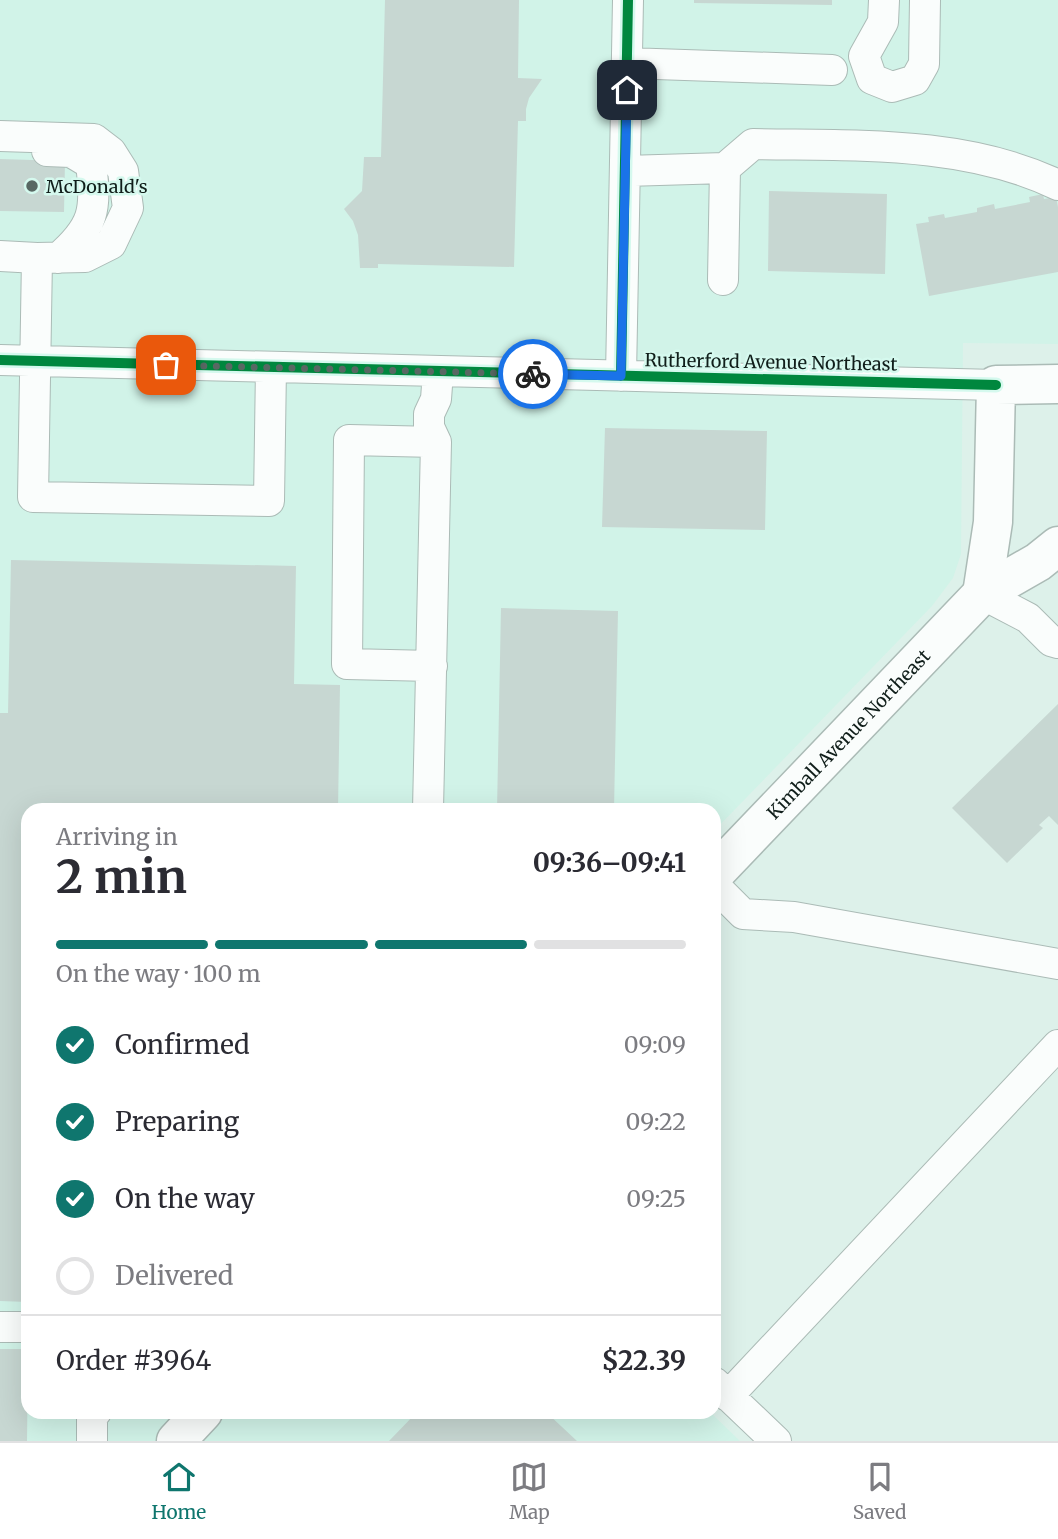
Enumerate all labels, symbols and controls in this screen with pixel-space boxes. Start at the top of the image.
pin [597,60,657,120]
icon: home [608,71,646,109]
place label: McDonald's [46,175,148,198]
marker: McDonald's [24,178,40,194]
pin [136,335,196,395]
courier [498,339,568,409]
icon: bag [147,346,185,384]
street label: Rutherford Avenue Northeast [644,348,898,376]
icon: bike [514,355,552,393]
street label: Kimball Avenue Northeast [762,644,935,824]
text: Arriving in [56,822,178,851]
text: 09:36–09:41 [533,846,686,879]
text: 2 min [56,848,187,906]
text: On the way · 100 m [56,959,261,988]
icon: check [56,1026,94,1064]
text: Confirmed [115,1028,250,1061]
text: 09:09 [624,1030,686,1059]
icon: check [56,1103,94,1141]
text: Preparing [115,1105,239,1138]
text: 09:22 [626,1107,686,1136]
icon: check [56,1180,94,1218]
text: On the way [115,1182,255,1215]
text: 09:25 [626,1184,686,1213]
text: Delivered [115,1259,234,1292]
text: Order #3964 [56,1344,211,1377]
text: $22.39 [601,1344,686,1377]
tab: Home [151,1458,206,1524]
tab: Map [509,1458,550,1524]
tab: Saved [853,1458,907,1524]

